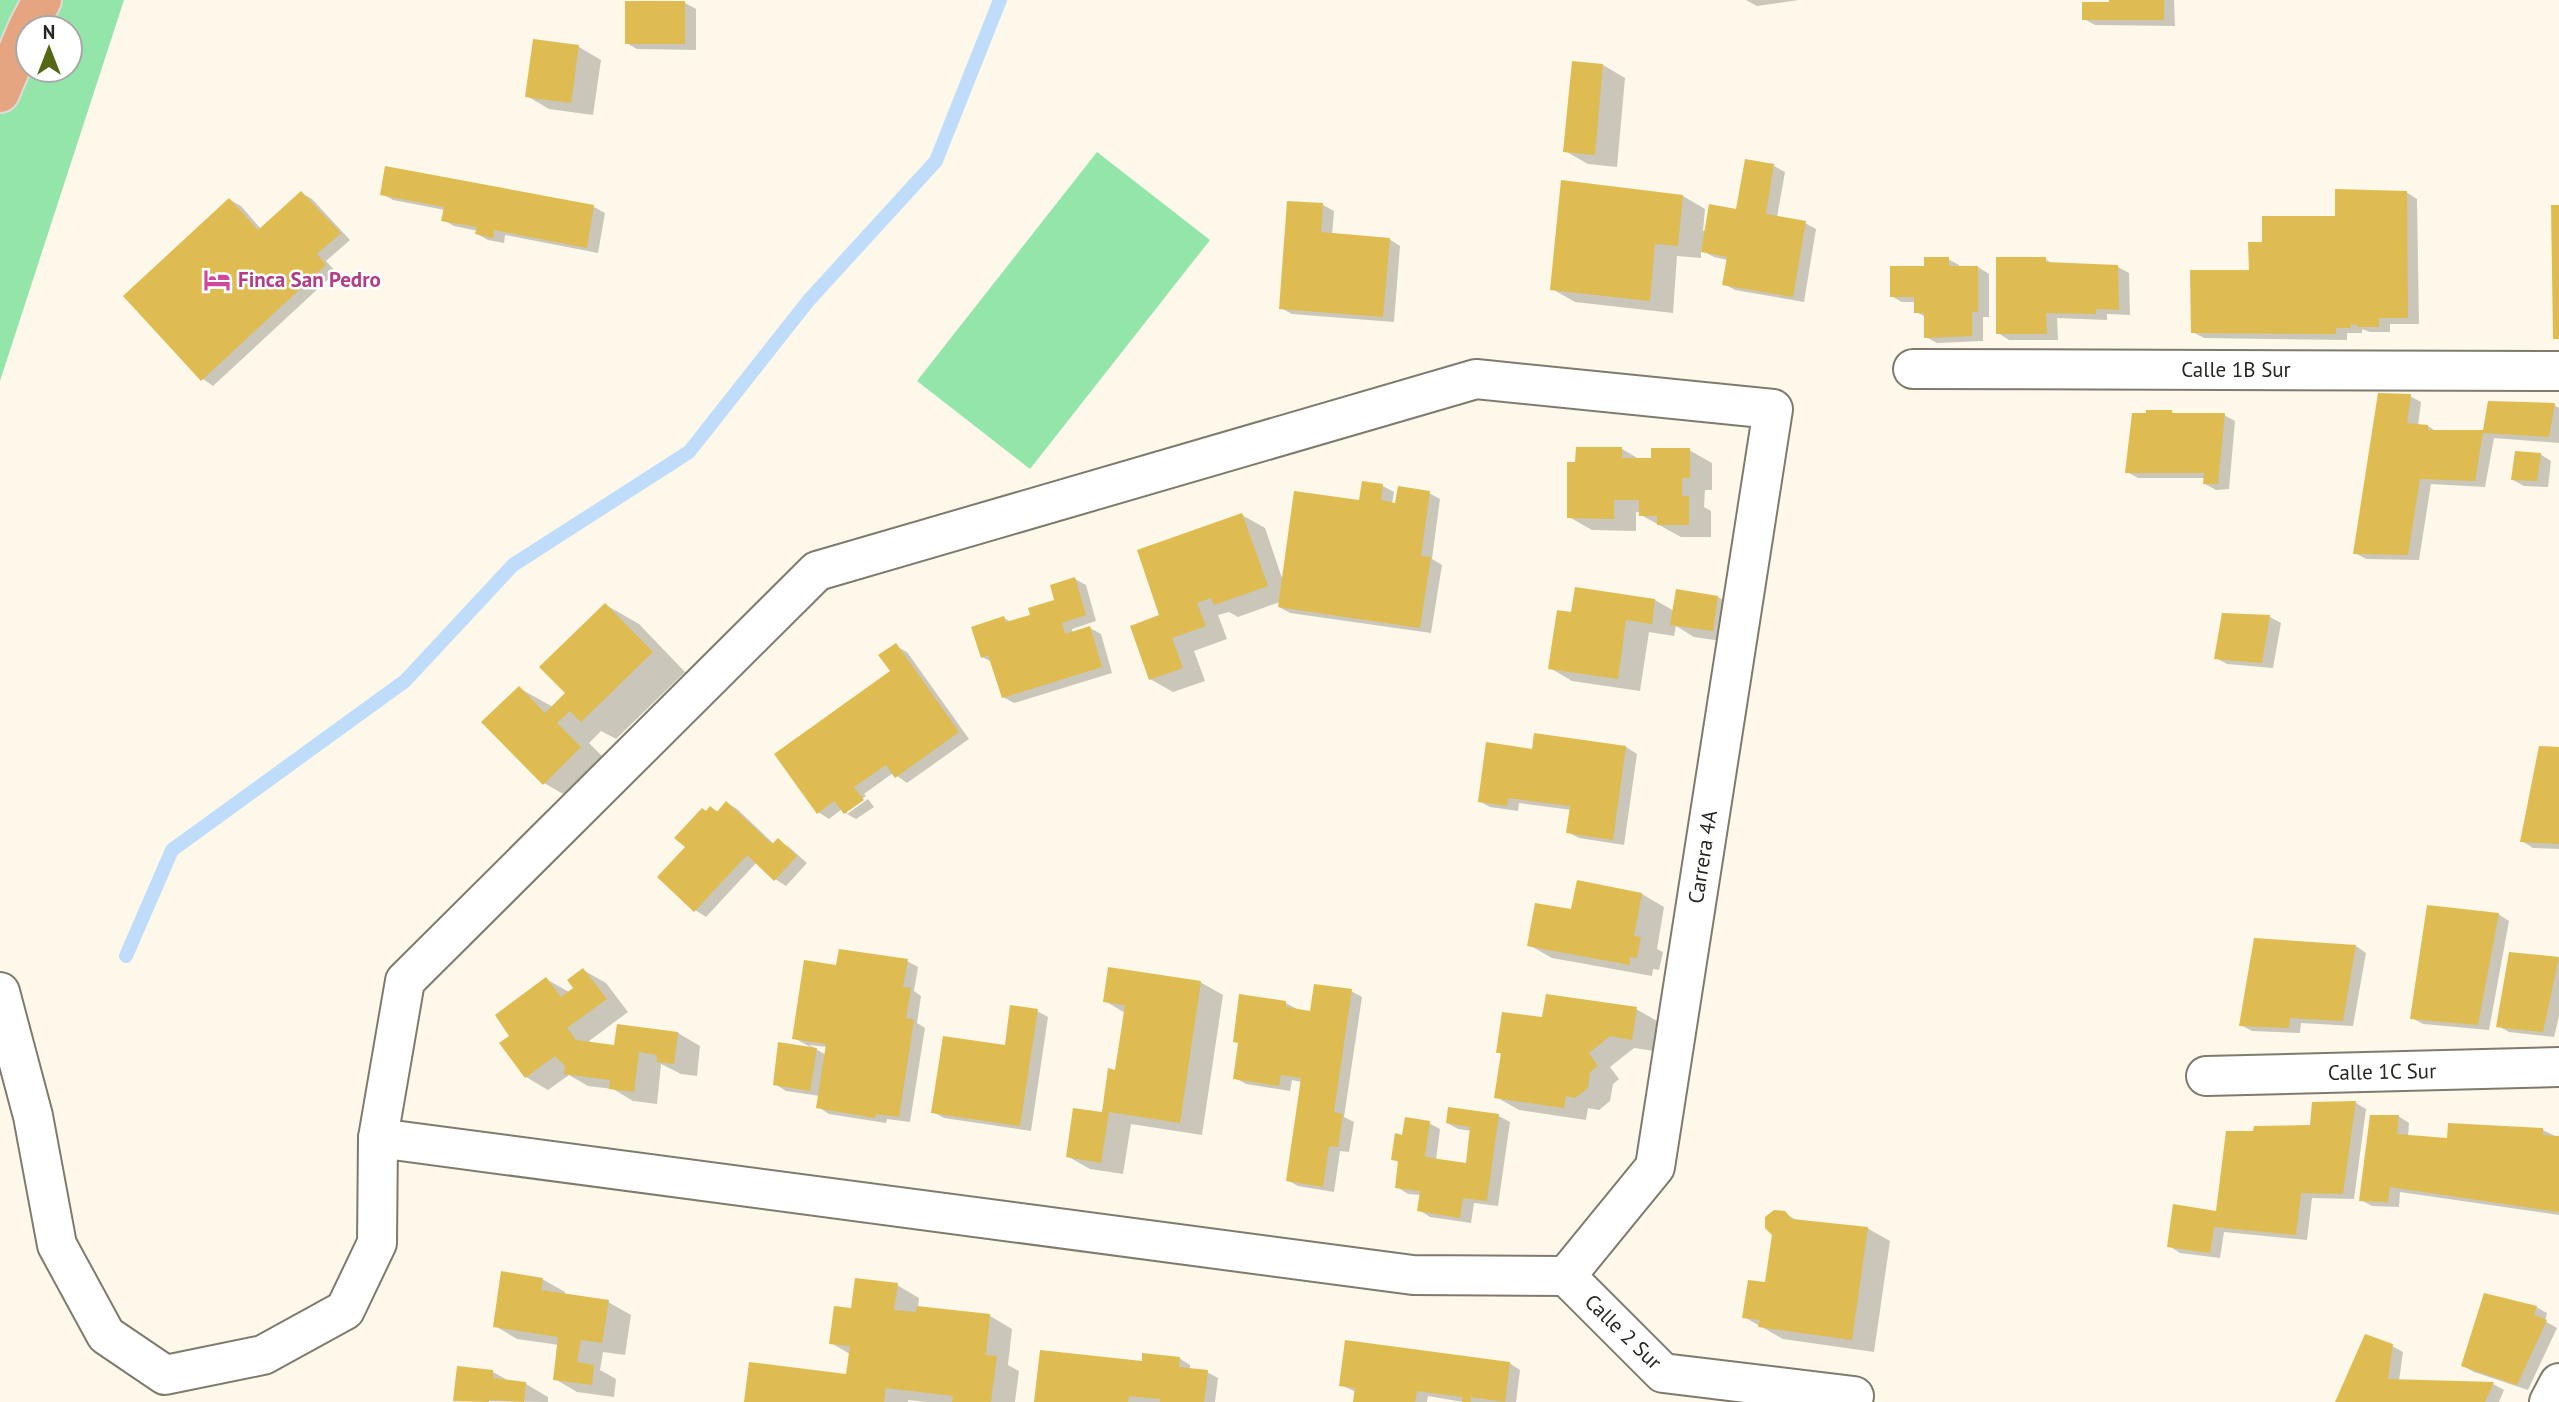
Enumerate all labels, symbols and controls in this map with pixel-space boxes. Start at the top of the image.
north arrow [14,14,84,84]
text: N [43,20,55,44]
hotel icon: Finca San Pedro [202,265,232,295]
place label: Finca San Pedro [238,266,381,293]
street label: Calle 1B Sur [2181,356,2291,383]
street label: Carrera 4A [1682,808,1723,905]
street label: Calle 1C Sur [2328,1057,2436,1086]
street label: Calle 2 Sur [1579,1288,1668,1375]

